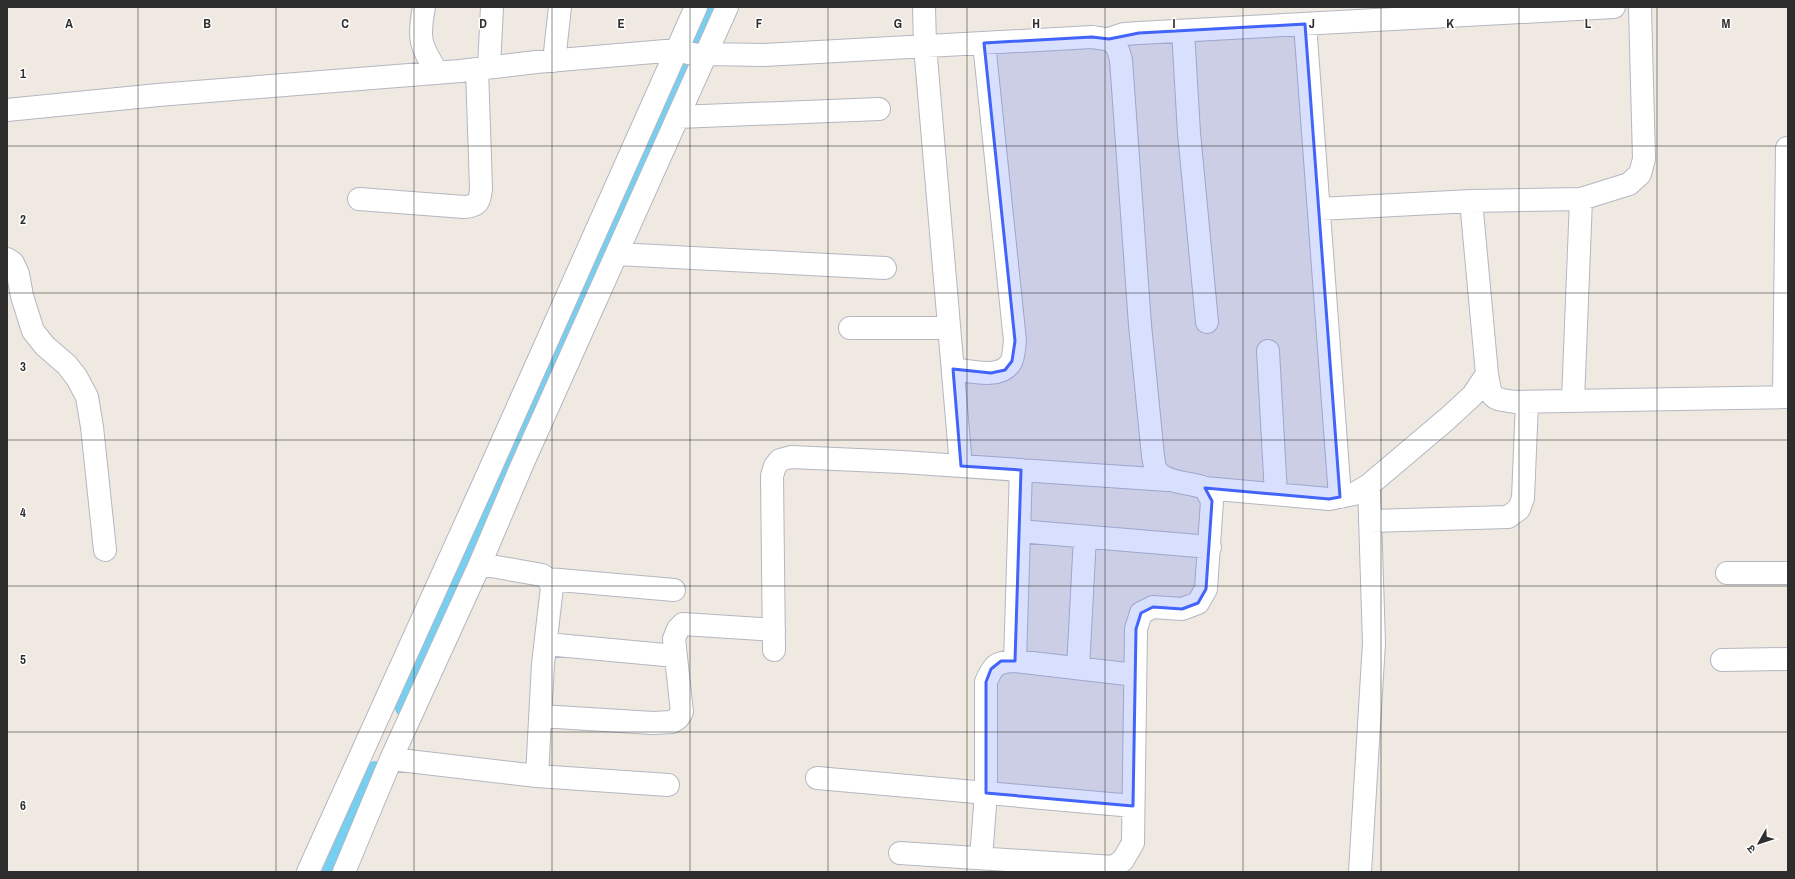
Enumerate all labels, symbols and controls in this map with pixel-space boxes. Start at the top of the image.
text: A [65,15,73,32]
text: B [203,15,211,32]
text: C [341,15,349,32]
text: D [479,15,487,32]
text: E [617,15,625,32]
text: F [756,15,763,32]
text: G [894,15,902,32]
text: H [1032,15,1040,32]
text: I [1173,15,1176,32]
text: J [1309,15,1315,32]
text: K [1446,15,1454,32]
text: L [1585,15,1592,32]
text: M [1722,15,1731,32]
text: 1 [20,65,26,82]
text: 2 [20,211,26,228]
text: 3 [20,358,26,375]
text: 4 [20,504,26,521]
text: 5 [20,651,26,668]
text: 6 [20,797,26,814]
north arrow [1739,823,1779,863]
text: उ [1743,842,1759,856]

